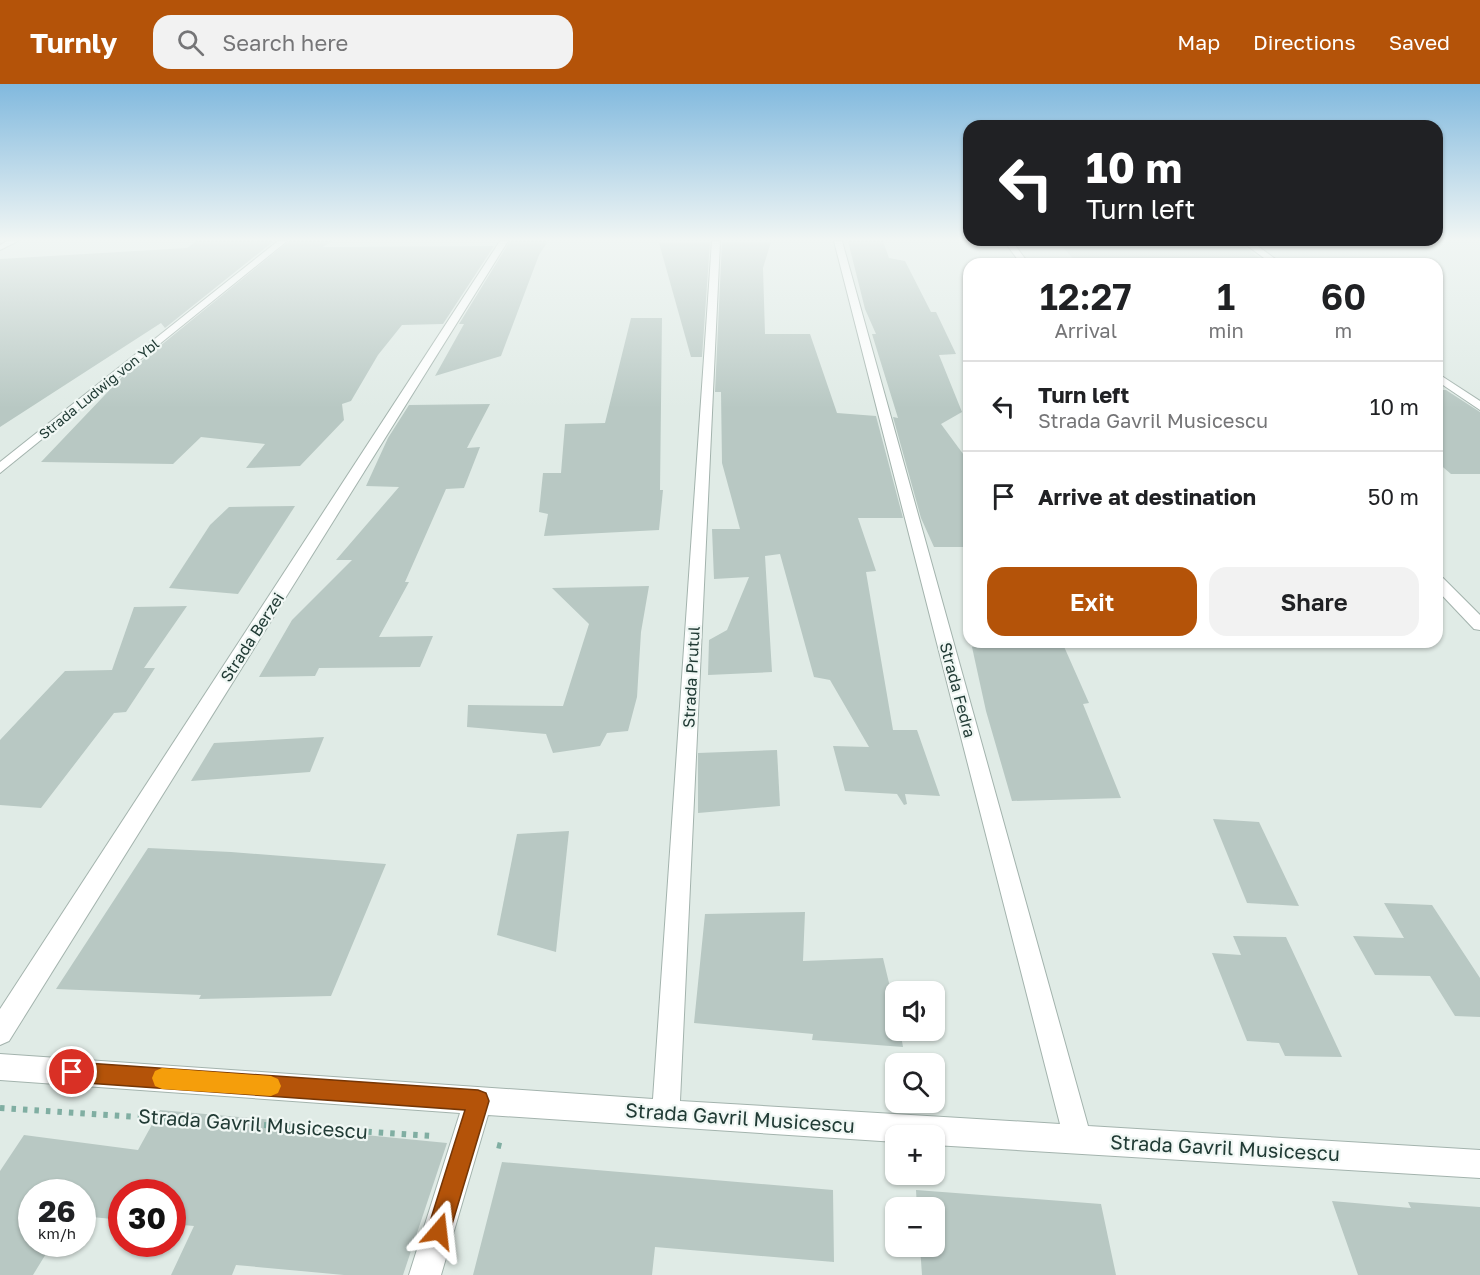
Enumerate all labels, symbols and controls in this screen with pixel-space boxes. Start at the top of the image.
search box [153,15,573,69]
text: Turnly [30,26,117,59]
icon: search [174,26,207,59]
text: Search here [222,29,348,56]
text: Map [1177,29,1220,55]
text: Directions [1253,29,1356,55]
text: Saved [1389,29,1450,55]
text: 10 m [1086,142,1182,192]
icon: left [987,144,1065,222]
text: Turn left [1086,193,1195,225]
text: 12:27 [1040,275,1132,318]
text: 1 [1217,275,1235,318]
text: 60 [1321,275,1366,318]
text: Arrival [1054,318,1117,342]
text: min [1209,318,1244,342]
text: m [1335,318,1352,342]
street label: Strada Ludwig von Ybl [35,335,162,442]
text: Turn left [1038,381,1129,408]
icon: left [987,390,1020,423]
text: 10 m [1370,393,1419,420]
text: Strada Gavril Musicescu [1038,408,1268,432]
icon: arrive [987,480,1020,513]
text: Arrive at destination [1038,483,1256,510]
text: 50 m [1368,483,1419,510]
button: Exit [987,567,1197,636]
button: Share [1209,567,1419,636]
street label: Strada Berzei [216,589,288,685]
street label: Strada Prutul [678,626,704,728]
street label: Strada Fedra [936,640,980,740]
map controls [885,981,945,1257]
button: sound [885,981,945,1041]
pin [46,1046,97,1097]
button: search [885,1053,945,1113]
icon: arrive [55,1055,88,1088]
street label: Strada Gavril Musicescu [624,1097,856,1137]
street label: Strada Gavril Musicescu [137,1103,369,1143]
button: + [885,1125,945,1185]
street label: Strada Gavril Musicescu [1110,1129,1341,1165]
speed limit sign: 30 [108,1179,186,1257]
text: 26 [38,1193,76,1229]
button: − [885,1197,945,1257]
position arrow [407,1199,471,1263]
text: km/h [38,1224,76,1242]

